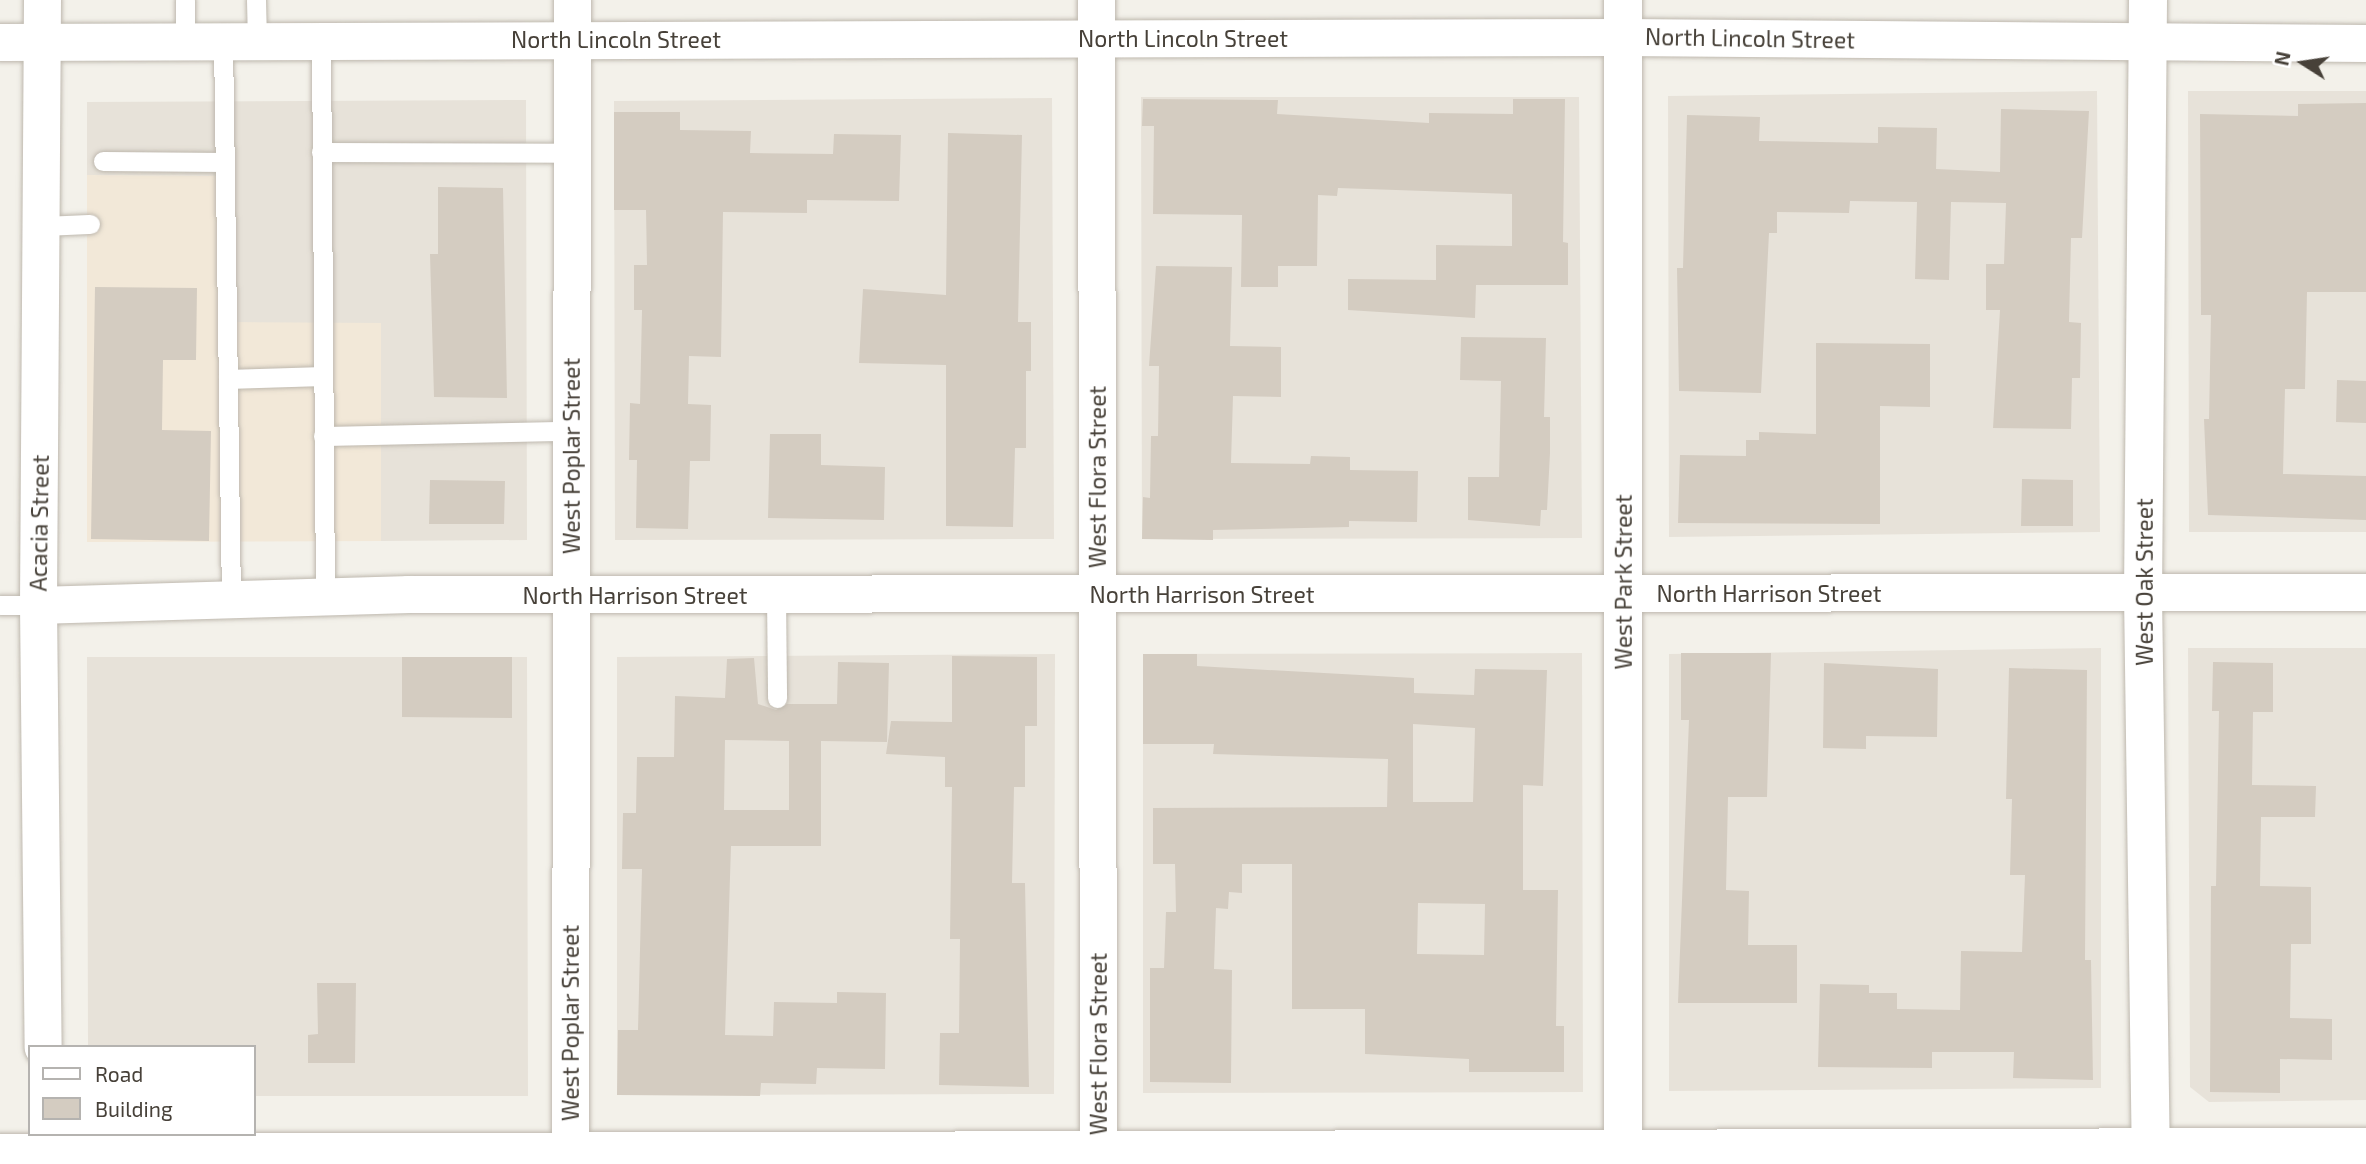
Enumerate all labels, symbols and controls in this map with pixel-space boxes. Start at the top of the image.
street label: North Lincoln Street [1645,22,1855,54]
street label: North Lincoln Street [1078,24,1288,52]
street label: North Lincoln Street [511,25,721,53]
north arrow [2268,28,2338,98]
text: N [2269,49,2295,68]
street label: West Poplar Street [557,358,585,554]
street label: West Flora Street [1083,386,1111,568]
street label: Acacia Street [24,454,54,592]
street label: West Park Street [1609,494,1637,670]
street label: West Oak Street [2130,498,2158,666]
street label: North Harrison Street [1656,579,1882,607]
street label: North Harrison Street [1089,580,1315,608]
street label: North Harrison Street [522,581,748,609]
street label: West Poplar Street [556,925,584,1121]
street label: West Flora Street [1084,953,1112,1135]
legend [28,1045,256,1136]
text: Road [95,1061,143,1086]
text: Building [95,1096,173,1121]

